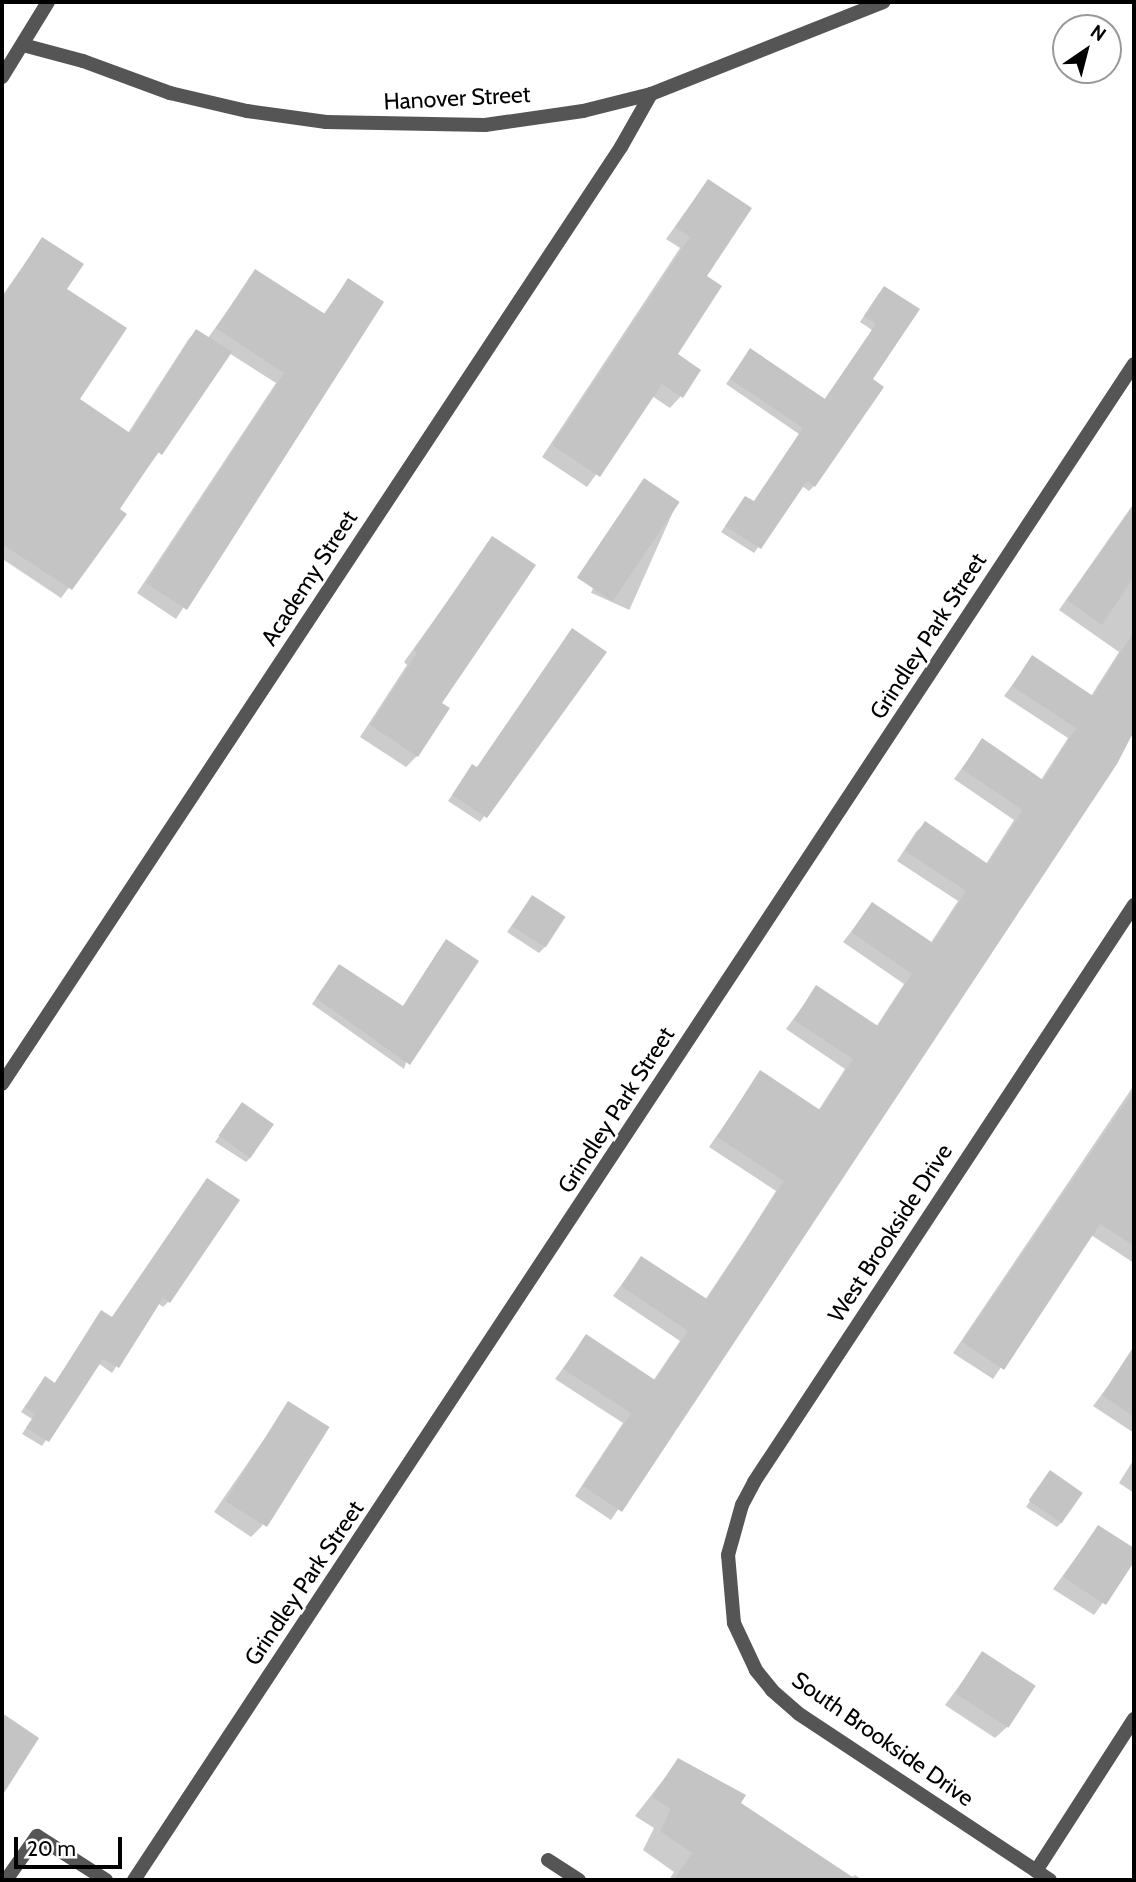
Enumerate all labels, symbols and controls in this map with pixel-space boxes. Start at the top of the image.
north arrow [1052,14,1122,84]
text: N [1086,20,1110,46]
street label: Hanover Street [383,80,531,116]
street label: Academy Street [255,505,363,651]
street label: Grindley Park Street [864,548,992,724]
street label: Grindley Park Street [552,1022,680,1198]
street label: West Brookside Drive [822,1139,958,1327]
street label: Grindley Park Street [239,1495,369,1671]
street label: South Brookside Drive [787,1666,979,1812]
scale bar [18,1822,126,1866]
text: 20 m [27,1836,76,1861]

